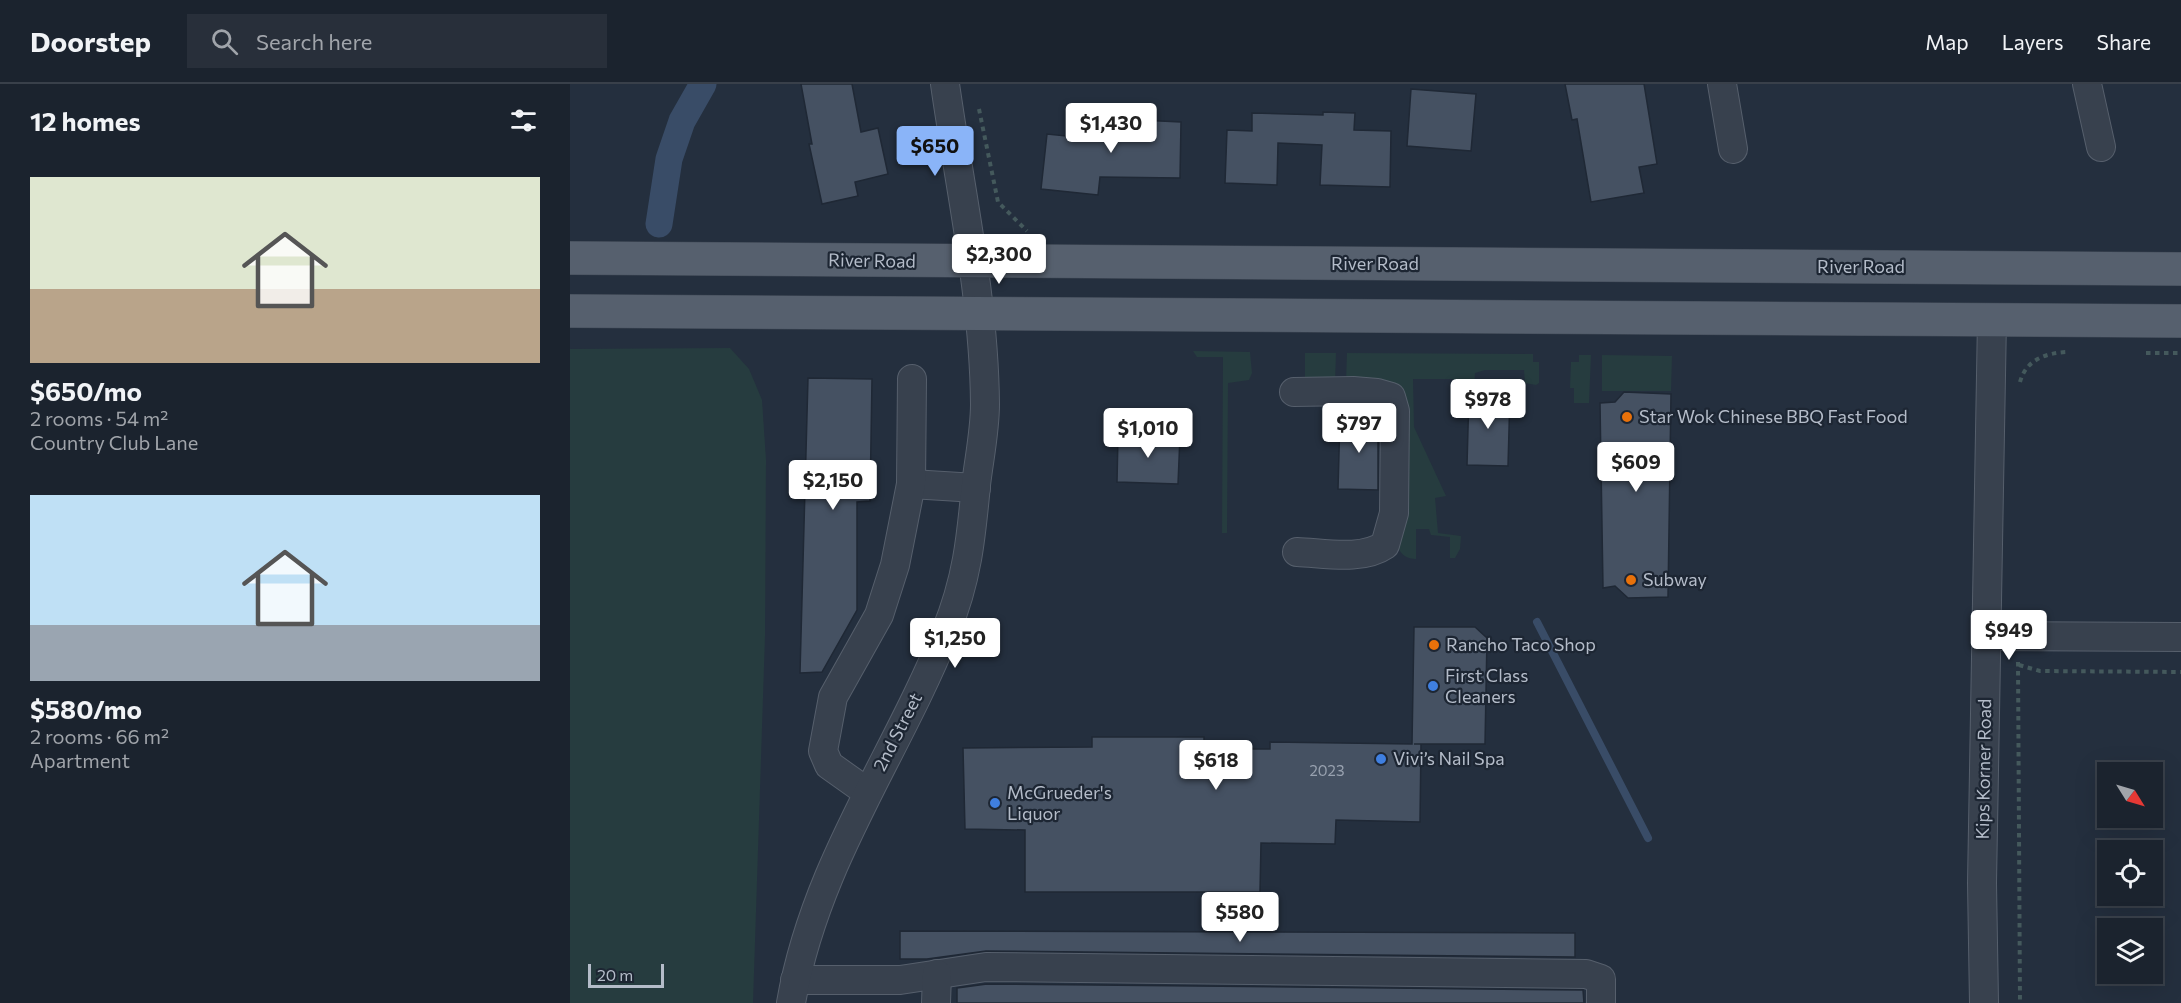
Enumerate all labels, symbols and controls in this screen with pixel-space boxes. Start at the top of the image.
search box [187,14,607,68]
text: Doorstep [30,24,151,58]
icon: search [208,25,241,58]
text: Search here [256,28,372,55]
text: Map [1925,29,1969,54]
text: Layers [2002,29,2064,54]
text: Share [2097,29,2151,54]
pin: $1,430 [1062,103,1160,154]
icon: filters [507,104,540,137]
text: 12 homes [30,105,141,136]
text: $1,430 [1080,110,1142,134]
pin: $650 [899,126,971,177]
text: $650 [911,133,959,157]
icon: home [231,216,339,324]
pin: $2,300 [950,234,1048,285]
text: $2,300 [966,241,1032,265]
street label: River Road [828,248,916,272]
street label: River Road [1331,252,1419,274]
street label: River Road [1817,255,1905,277]
text: $650/mo [30,375,142,406]
pin: $978 [1452,379,1524,430]
text: $978 [1465,386,1511,410]
pin: $797 [1323,403,1395,454]
place label: Star Wok Chinese BBQ Fast Food [1639,405,1908,427]
text: 2 rooms · 54 m² [30,406,168,430]
pin: $1,010 [1099,408,1197,459]
text: $797 [1336,410,1382,434]
marker: Star Wok Chinese BBQ Fast Food [1620,410,1634,424]
text: $1,010 [1118,415,1178,439]
text: Country Club Lane [30,430,198,454]
pin: $609 [1600,442,1672,493]
text: $609 [1611,449,1661,473]
pin: $2,150 [784,460,882,511]
text: $2,150 [803,467,863,491]
icon: home [231,534,339,642]
place label: Subway [1643,568,1707,590]
marker: Subway [1624,573,1638,587]
pin: $949 [1973,610,2045,661]
text: $949 [1985,617,2033,641]
pin: $1,250 [906,618,1004,669]
text: $1,250 [924,625,986,649]
place label: Rancho Taco Shop [1446,633,1596,655]
marker: Rancho Taco Shop [1427,638,1441,652]
place label: First Class Cleaners [1445,664,1528,707]
marker: First Class Cleaners [1426,679,1440,693]
street label: 2nd Street [868,689,926,774]
text: $580/mo [30,693,142,724]
street label: Kips Korner Road [1971,698,1995,840]
text: 2 rooms · 66 m² [30,724,169,748]
pin: $618 [1180,740,1252,791]
text: $618 [1193,747,1239,771]
place label: Vivi’s Nail Spa [1393,747,1505,769]
text: Apartment [30,748,130,772]
marker: Vivi’s Nail Spa [1374,752,1388,766]
house number: 2023 [1310,761,1344,779]
north arrow [2097,762,2163,828]
map controls [2097,762,2163,984]
place label: McGrueder's Liquor [1007,781,1112,824]
marker: McGrueder's Liquor [988,796,1002,810]
button: locate [2097,840,2163,906]
pin: $580 [1204,892,1276,943]
text: $580 [1216,899,1264,923]
button: layers [2097,918,2163,984]
scale bar [588,961,664,988]
text: 20 m [597,965,633,984]

